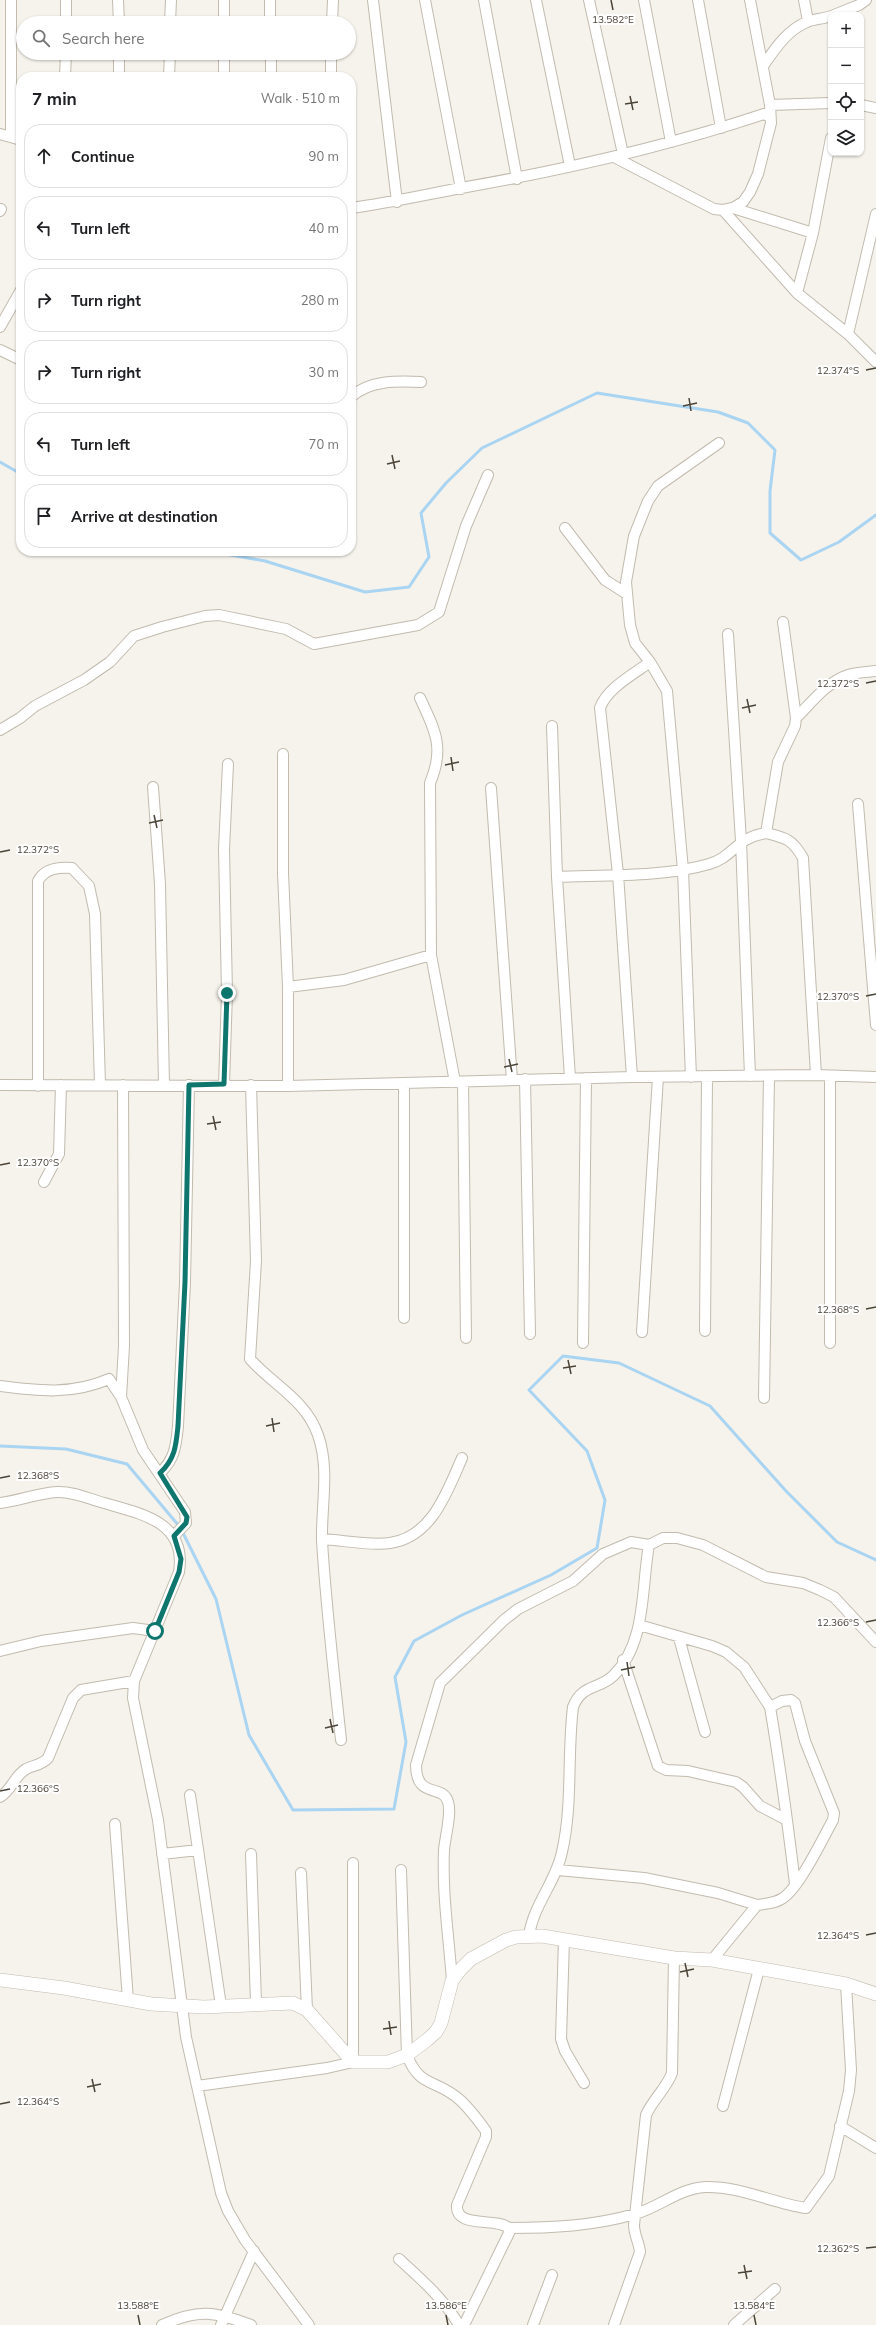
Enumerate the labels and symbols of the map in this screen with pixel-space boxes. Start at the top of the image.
text: 13.582°E [592,13,634,26]
text: 12.374°S [817,364,859,377]
text: 12.372°S [817,677,859,690]
text: 12.372°S [17,843,59,856]
route end [218,984,236,1002]
text: 12.370°S [817,990,859,1003]
text: 12.370°S [17,1156,59,1169]
text: 12.368°S [817,1303,859,1316]
text: 12.368°S [17,1469,59,1482]
text: 12.366°S [817,1616,859,1629]
route start [146,1622,164,1640]
text: 12.366°S [17,1782,59,1795]
text: 12.364°S [817,1929,859,1942]
text: 12.364°S [17,2095,59,2108]
text: 12.362°S [817,2242,859,2255]
text: 13.588°E [117,2299,159,2312]
text: 13.586°E [425,2299,467,2312]
text: 13.584°E [733,2299,775,2312]

